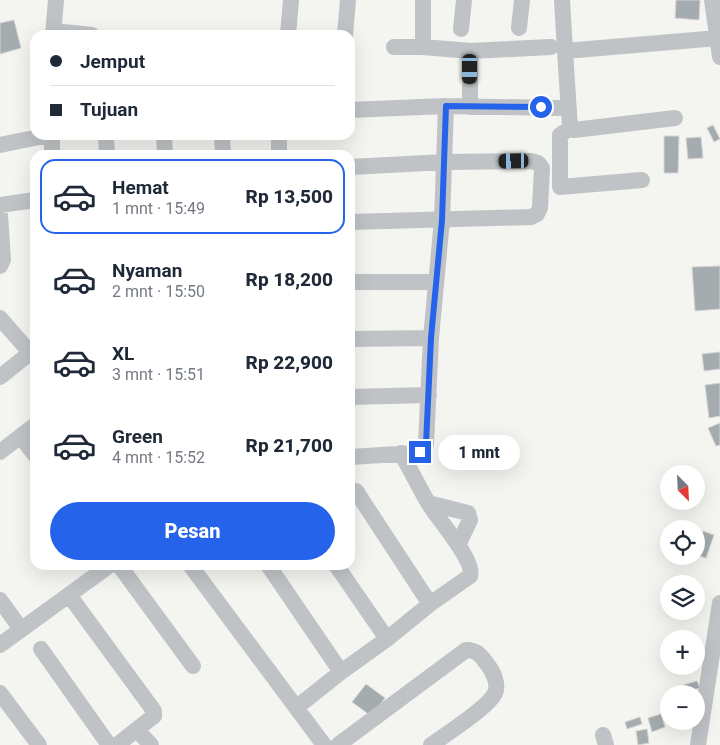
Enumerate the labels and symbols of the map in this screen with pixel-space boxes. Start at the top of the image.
car [462,54,477,84]
route start [530,96,552,118]
car [498,153,529,169]
callout: 1 mnt [438,434,520,470]
route end [409,441,431,463]
north arrow [660,465,705,510]

